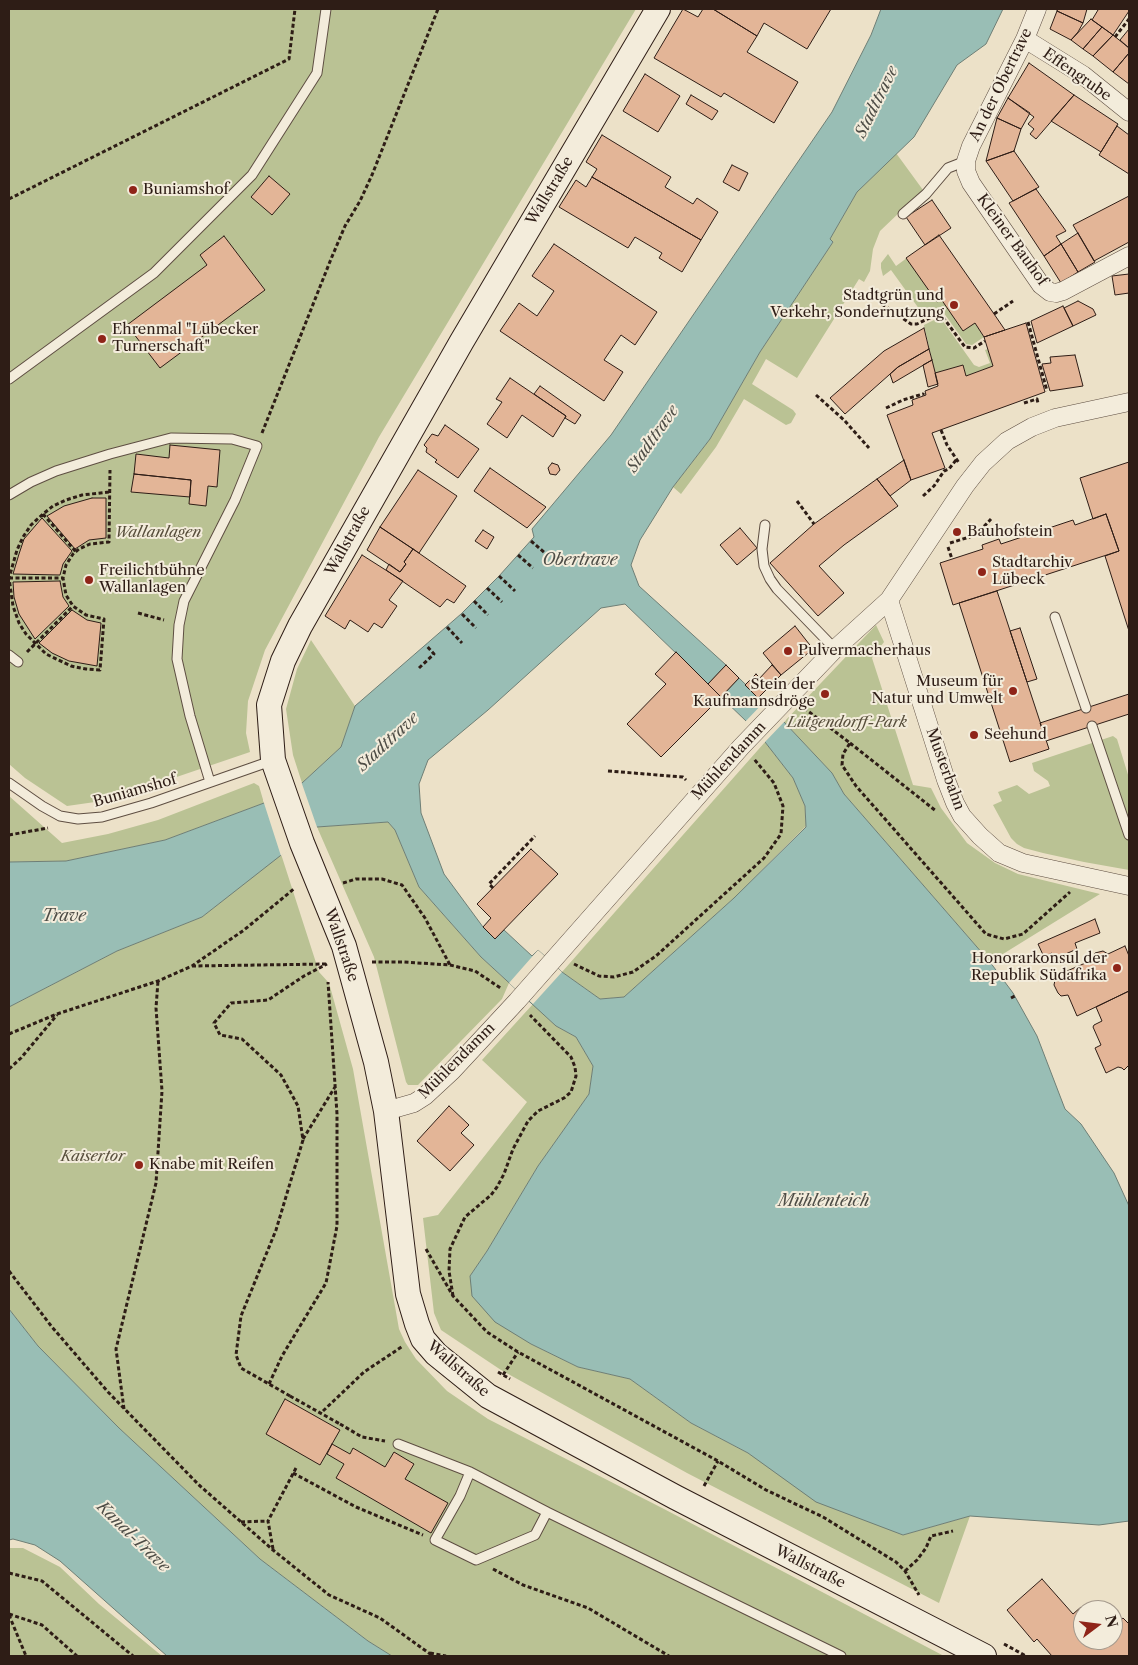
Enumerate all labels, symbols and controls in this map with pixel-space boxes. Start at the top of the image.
street label: An der Obertrave [966,25,1036,145]
street label: Effengrube [1039,45,1115,105]
water label: Stadttrave [851,63,903,141]
street label: Wallstraße [523,154,577,228]
place label: Buniamshof [143,181,229,199]
marker: Buniamshof [127,184,139,196]
street label: Kleiner Bauhof [973,191,1051,289]
place label: Stadtgrün und Verkehr, Sondernutzung [770,287,944,322]
marker: Stadtgrün und Verkehr, Sondernutzung [948,299,960,311]
place label: Ehrenmal "Lübecker Turnerschaft" [112,321,258,356]
marker: Ehrenmal "Lübecker Turnerschaft" [96,333,108,345]
water label: Stadttrave [623,402,683,476]
street label: Wallstraße [322,503,374,579]
place label: Bauhofstein [967,523,1053,541]
park label: Wallanlagen [115,524,201,542]
marker: Bauhofstein [951,526,963,538]
water label: Obertrave [542,550,618,570]
place label: Stadtarchiv Lübeck [992,554,1072,589]
place label: Freilichtbühne Wallanlagen [99,562,205,597]
marker: Stadtarchiv Lübeck [976,566,988,578]
marker: Freilichtbühne Wallanlagen [83,574,95,586]
place label: Pulvermacherhaus [798,642,931,660]
marker: Pulvermacherhaus [782,645,794,657]
place label: Museum für Natur und Umwelt [872,673,1003,708]
place label: Stein der Kaufmannsdröge [693,676,815,711]
marker: Museum für Natur und Umwelt [1007,685,1019,697]
marker: Stein der Kaufmannsdröge [819,688,831,700]
water label: Stadttrave [353,709,423,775]
park label: Lütgendorff-Park [787,714,907,732]
street label: Mühlendamm [688,718,770,804]
street label: Musterbahn [922,725,968,813]
place label: Seehund [984,726,1047,744]
marker: Seehund [968,729,980,741]
street label: Buniamshof [91,771,179,811]
water label: Trave [42,906,86,926]
street label: Wallstraße [320,906,362,984]
place label: Honorarkonsul der Republik Südafrika [971,950,1107,985]
marker: Honorarkonsul der Republik Südafrika [1111,962,1123,974]
street label: Mühlendamm [415,1019,499,1103]
park label: Kaisertor [61,1148,125,1166]
place label: Knabe mit Reifen [149,1156,274,1174]
marker: Knabe mit Reifen [133,1159,145,1171]
water label: Mühlenteich [779,1191,869,1211]
street label: Wallstraße [423,1337,493,1401]
water label: Kanal-Trave [93,1498,173,1576]
street label: Wallstraße [772,1542,848,1592]
north arrow [1073,1600,1123,1650]
text: N [1101,1613,1122,1630]

